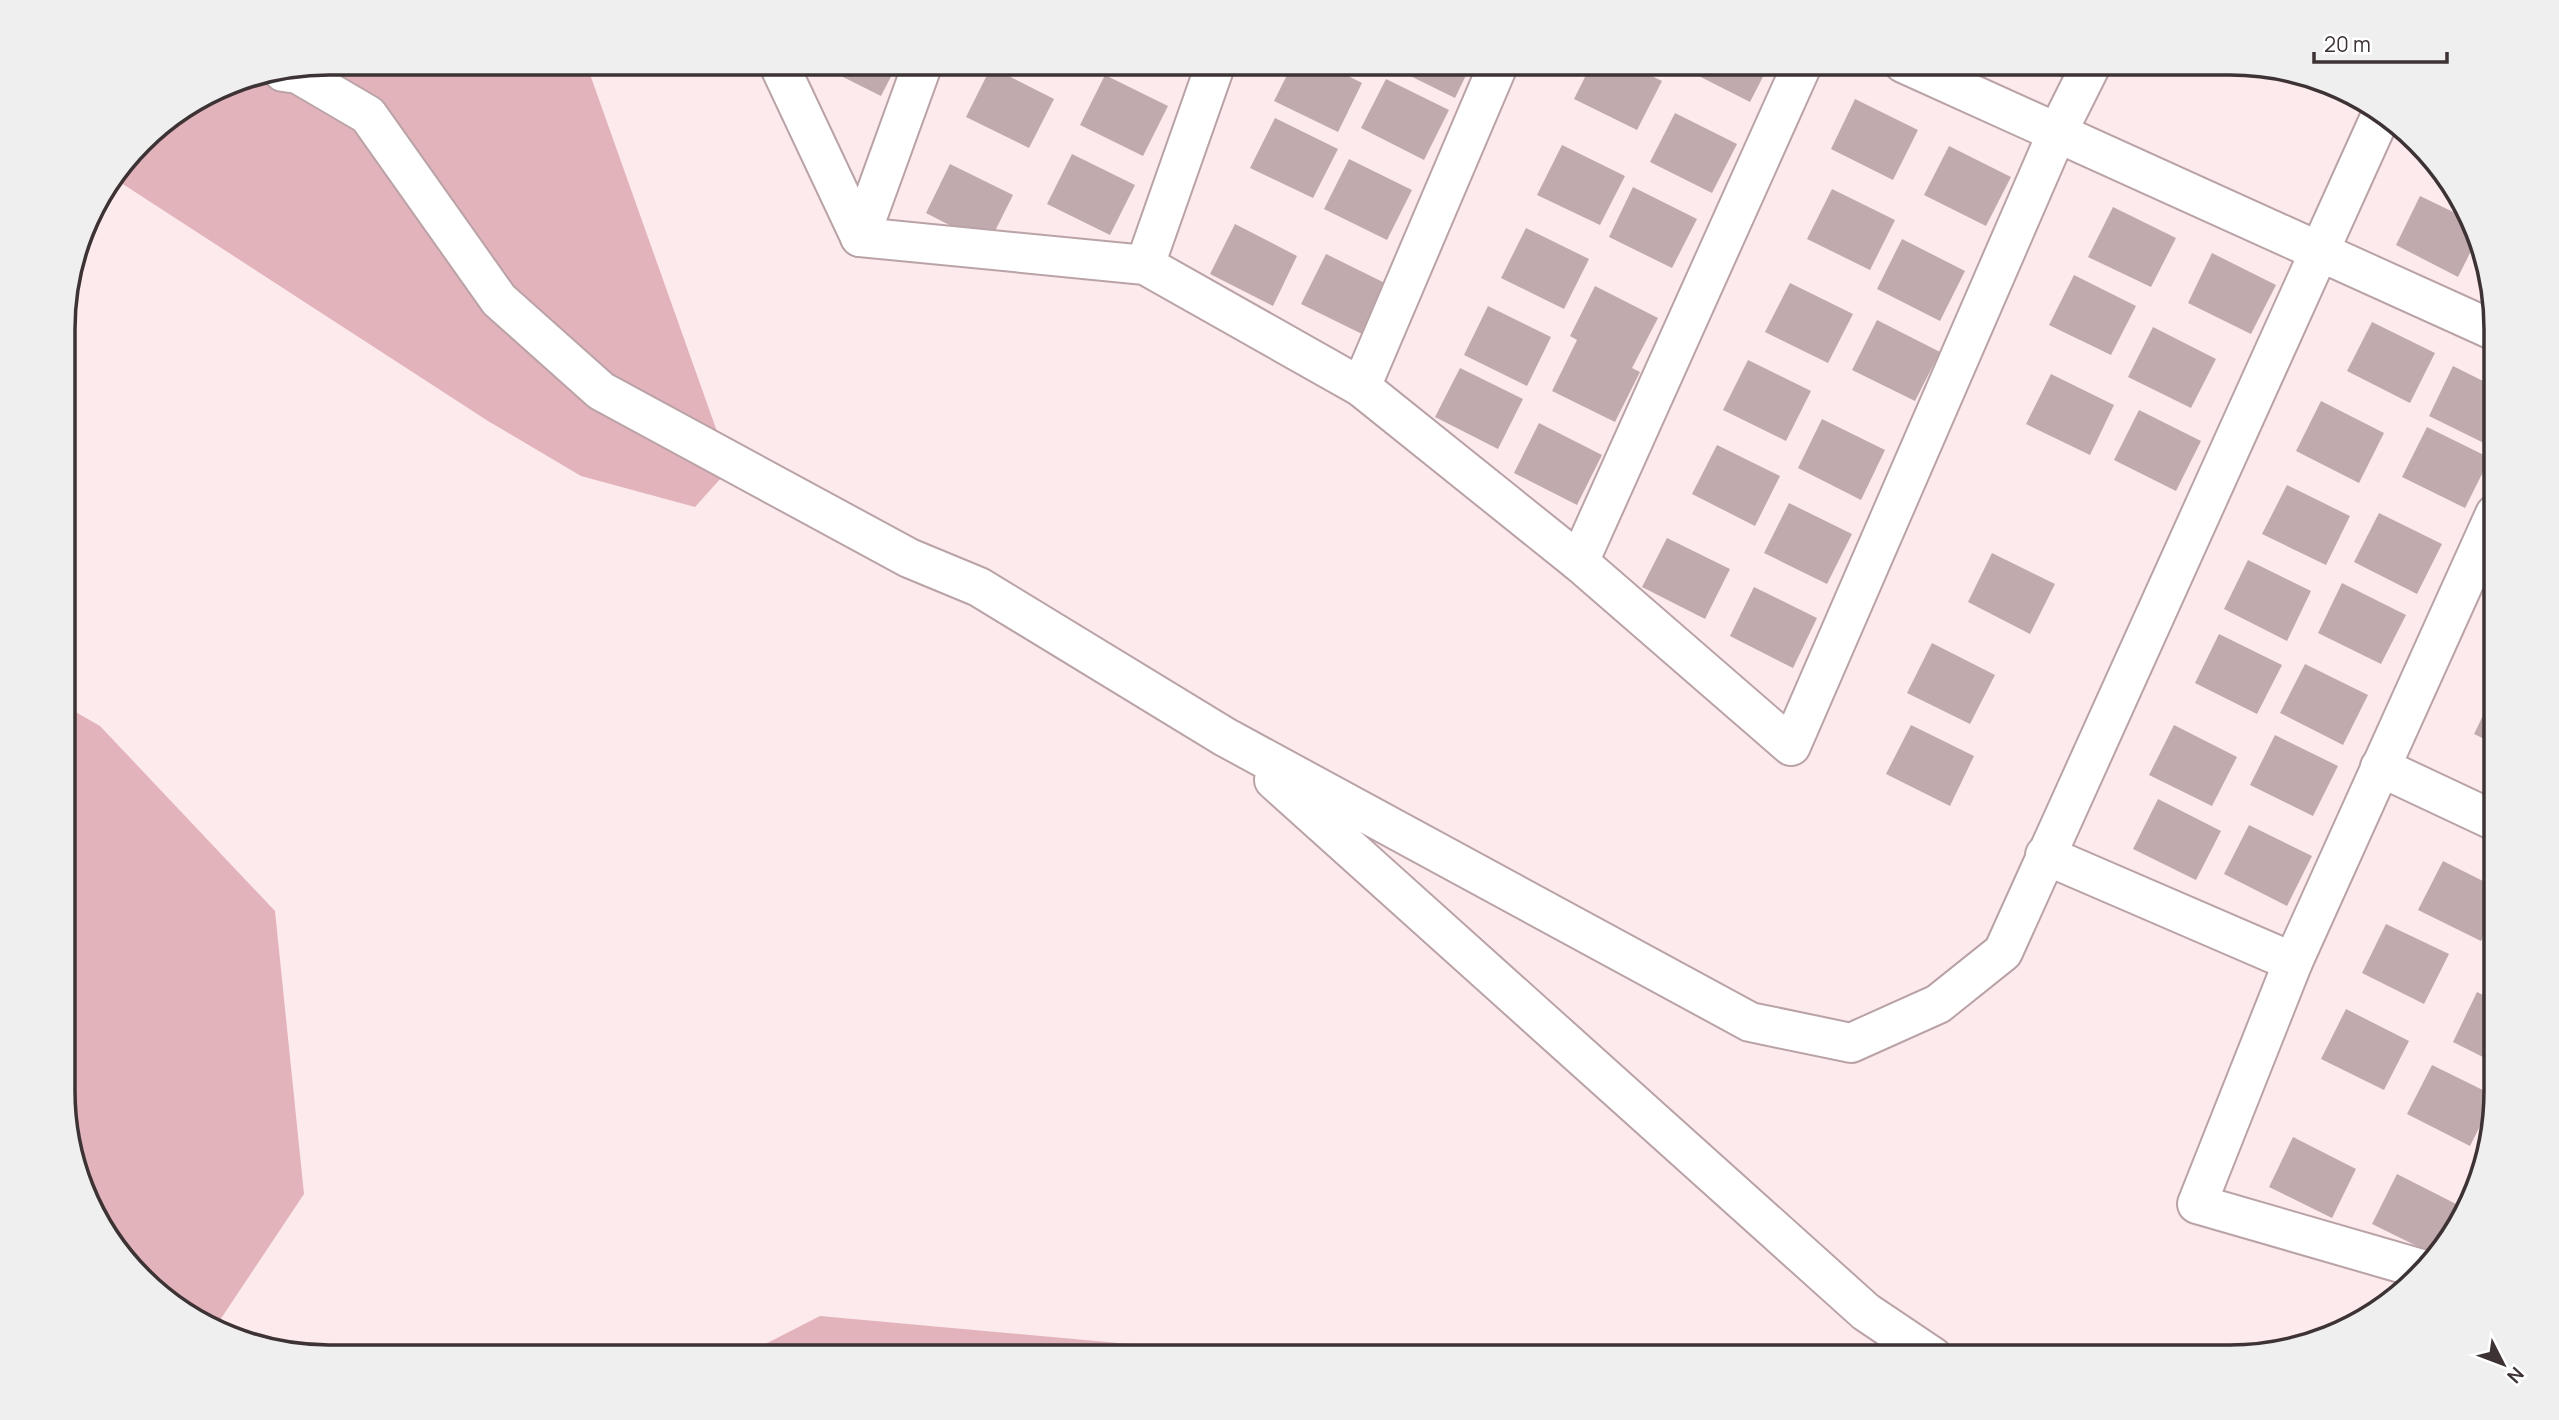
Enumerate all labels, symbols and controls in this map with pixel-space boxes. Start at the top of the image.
scale bar [2314,21,2447,65]
text: 20 m [2324,30,2371,58]
north arrow [2468,1329,2538,1399]
text: N [2501,1362,2530,1389]

